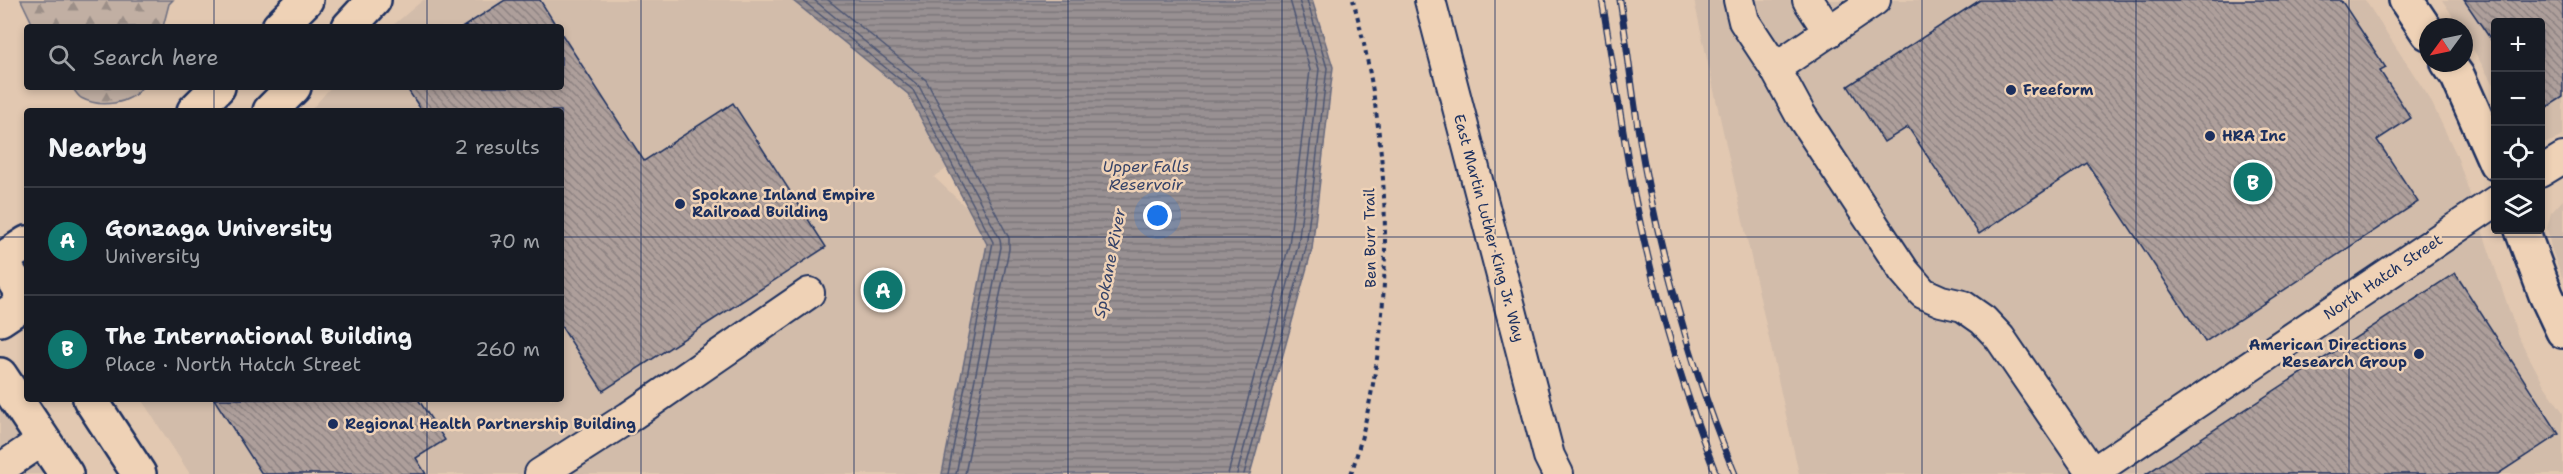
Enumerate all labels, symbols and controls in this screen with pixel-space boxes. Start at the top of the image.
north arrow [2419,18,2473,72]
map controls [2491,18,2545,234]
button: + [2491,18,2545,72]
search box [24,24,564,90]
icon: search [45,41,78,74]
text: Search here [93,43,219,72]
button: − [2491,72,2545,126]
place label: Freeform [2023,80,2094,100]
marker: Freeform [2004,83,2018,97]
street label: East Martin Luther King Jr. Way [1449,112,1529,344]
place label: HRA Inc [2222,126,2286,146]
button: locate [2491,126,2545,180]
marker: HRA Inc [2203,129,2217,143]
text: Nearby [48,130,147,165]
text: 2 results [454,134,540,160]
water label: Upper Falls Reservoir [1102,156,1190,195]
pin: B [2234,160,2272,204]
button: layers [2491,180,2545,234]
place label: Spokane Inland Empire Railroad Building [692,185,875,222]
street label: Ben Burr Trail [1359,188,1381,288]
marker: Spokane Inland Empire Railroad Building [673,197,687,211]
your location [1143,201,1172,230]
water label: Spokane River [1089,206,1130,320]
text: Gonzaga University [105,214,332,243]
text: A [60,228,75,254]
text: 70 m [488,228,540,254]
street label: North Hatch Street [2320,230,2446,324]
text: University [105,243,201,269]
pin: A [864,268,902,312]
text: The International Building [105,322,412,351]
place label: American Directions Research Group [2249,335,2407,372]
text: B [61,336,74,362]
text: 260 m [475,336,540,362]
marker: American Directions Research Group [2412,347,2426,361]
text: Place · North Hatch Street [105,351,361,377]
place label: Regional Health Partnership Building [345,414,636,434]
marker: Regional Health Partnership Building [326,417,340,431]

